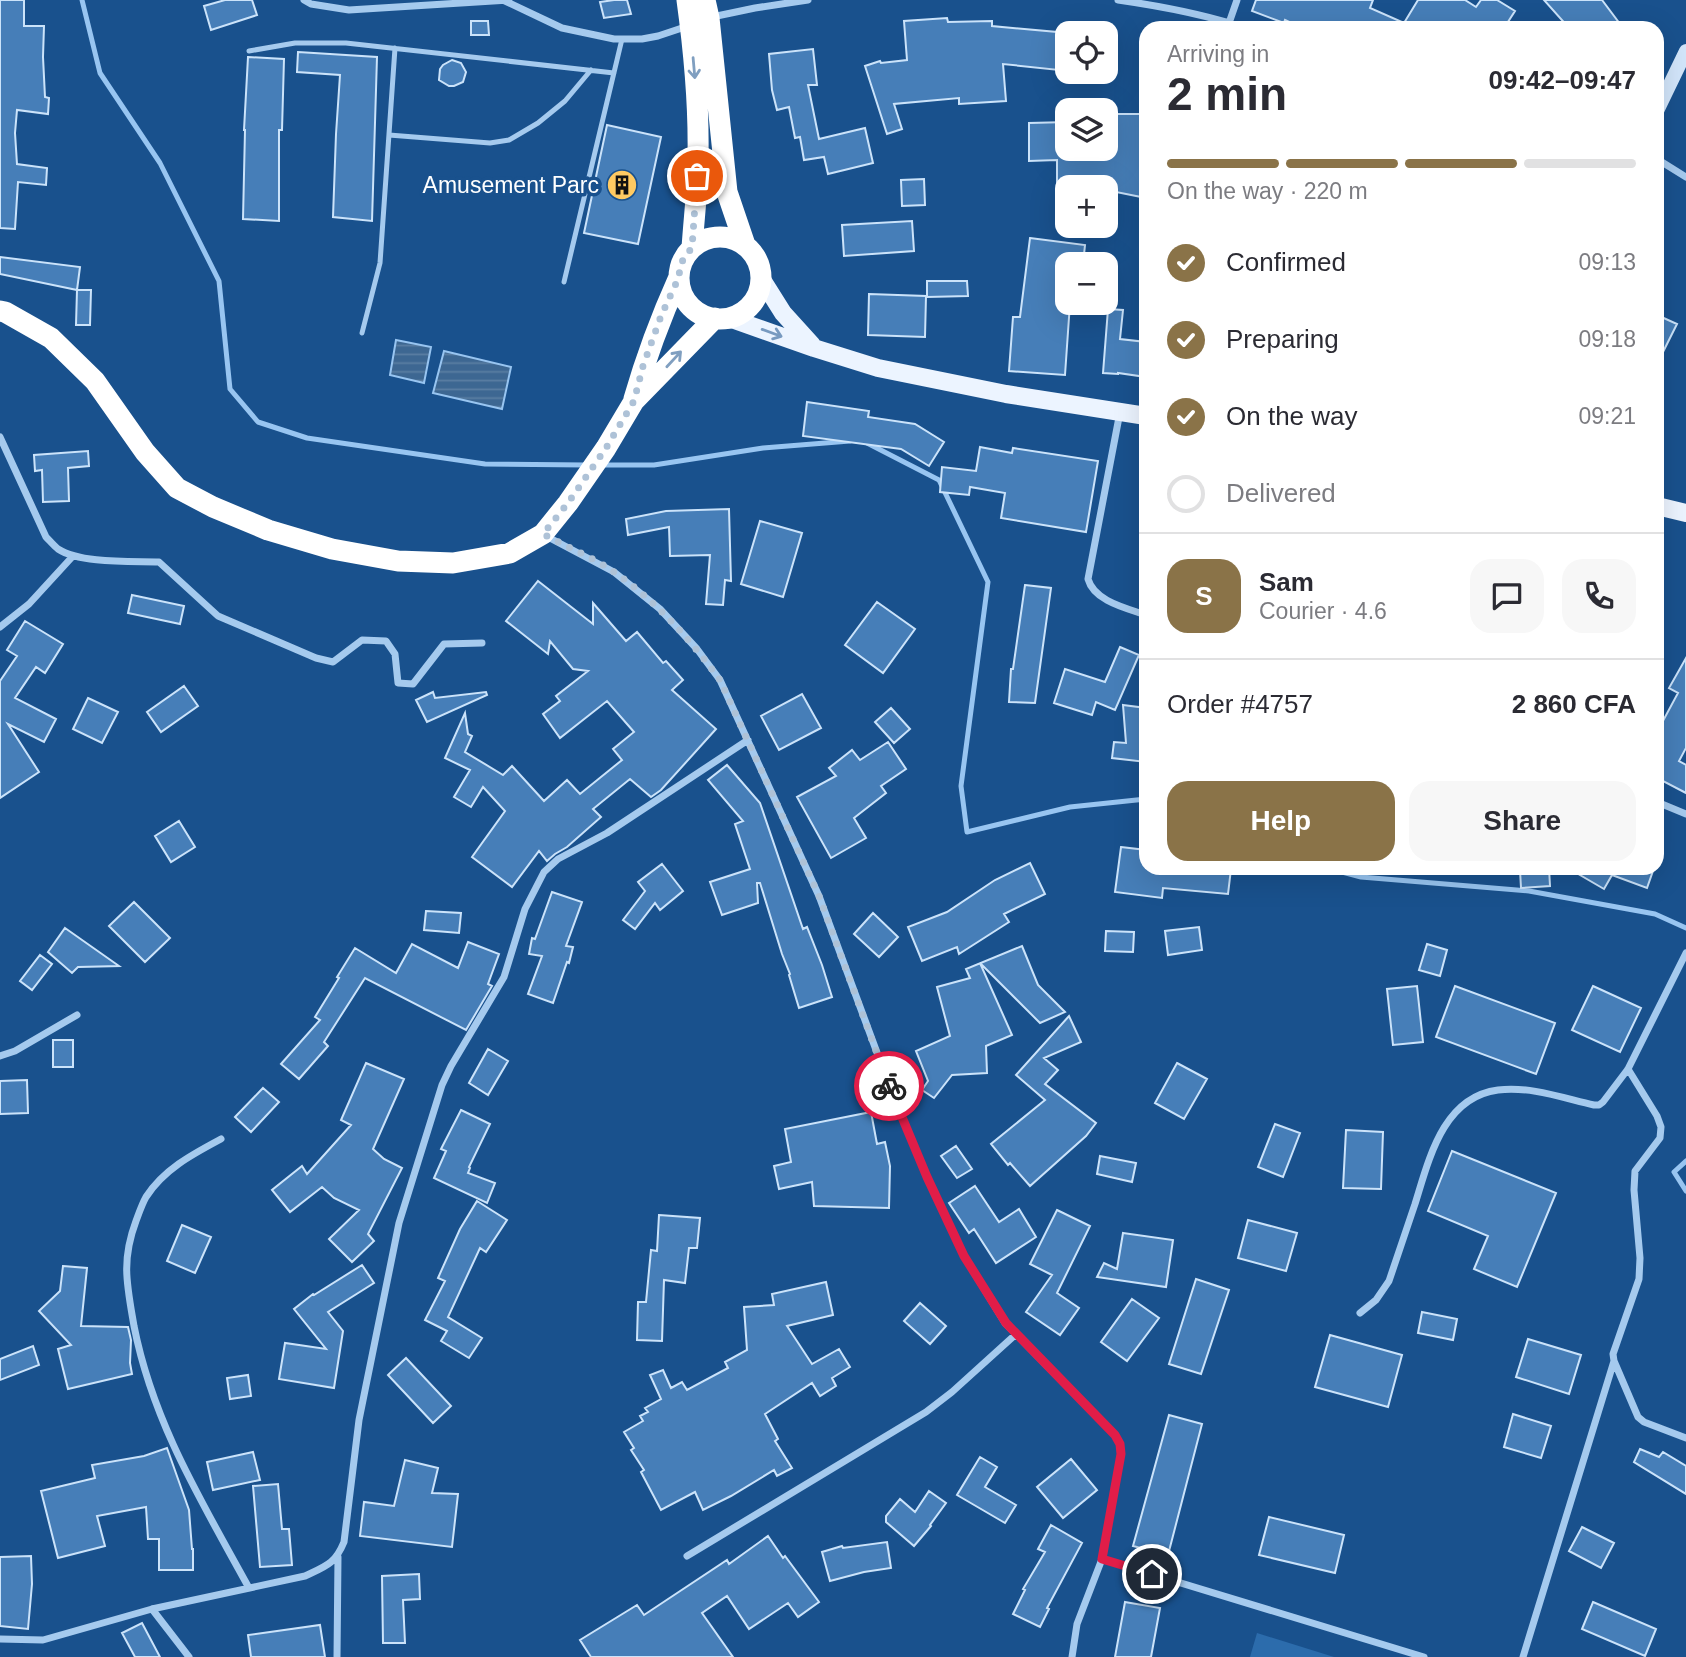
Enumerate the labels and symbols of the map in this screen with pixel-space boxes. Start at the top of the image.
one-way arrow [688,56,701,79]
pin [667,146,727,206]
building icon: Amusement Parc [605,168,639,202]
place label: Amusement Parc [423,172,599,198]
one-way arrow [760,328,782,340]
one-way arrow [666,350,682,368]
courier [854,1051,924,1121]
pin [1122,1544,1182,1604]

